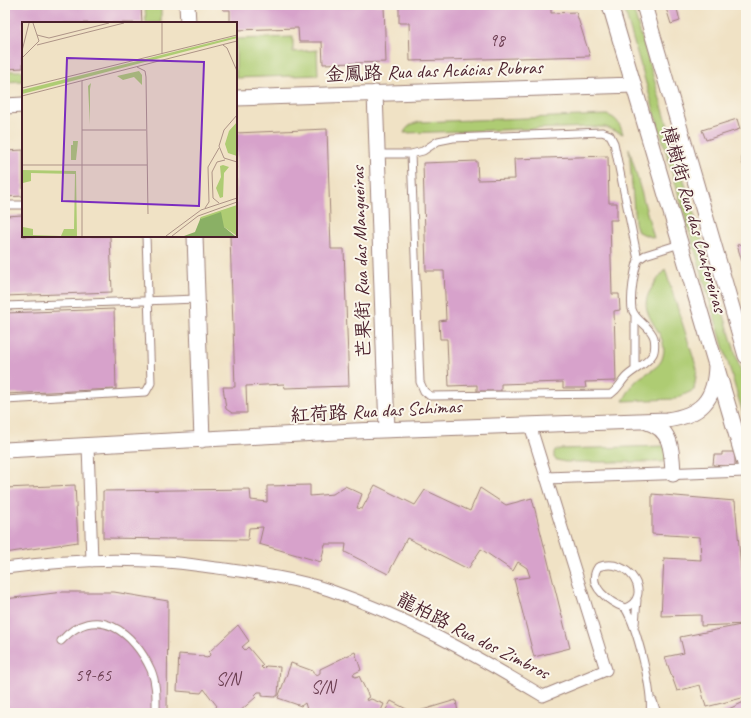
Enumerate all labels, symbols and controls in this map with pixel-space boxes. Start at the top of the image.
inset map [22,22,237,237]
house number: 98 [489,30,507,51]
street label: 金鳳路 Rua das Acácias Rubras [325,55,545,87]
street label: 樟樹街 Rua das Canforeiras [656,123,733,317]
street label: 芒果街 Rua das Mangueiras [346,164,376,358]
street label: 紅荷路 Rua das Schimas [290,394,464,427]
street label: 龍柏路 Rua dos Zimbros [393,587,555,686]
house number: 59-65 [75,665,112,686]
house number: S/N [216,669,243,690]
house number: S/N [311,677,338,698]

